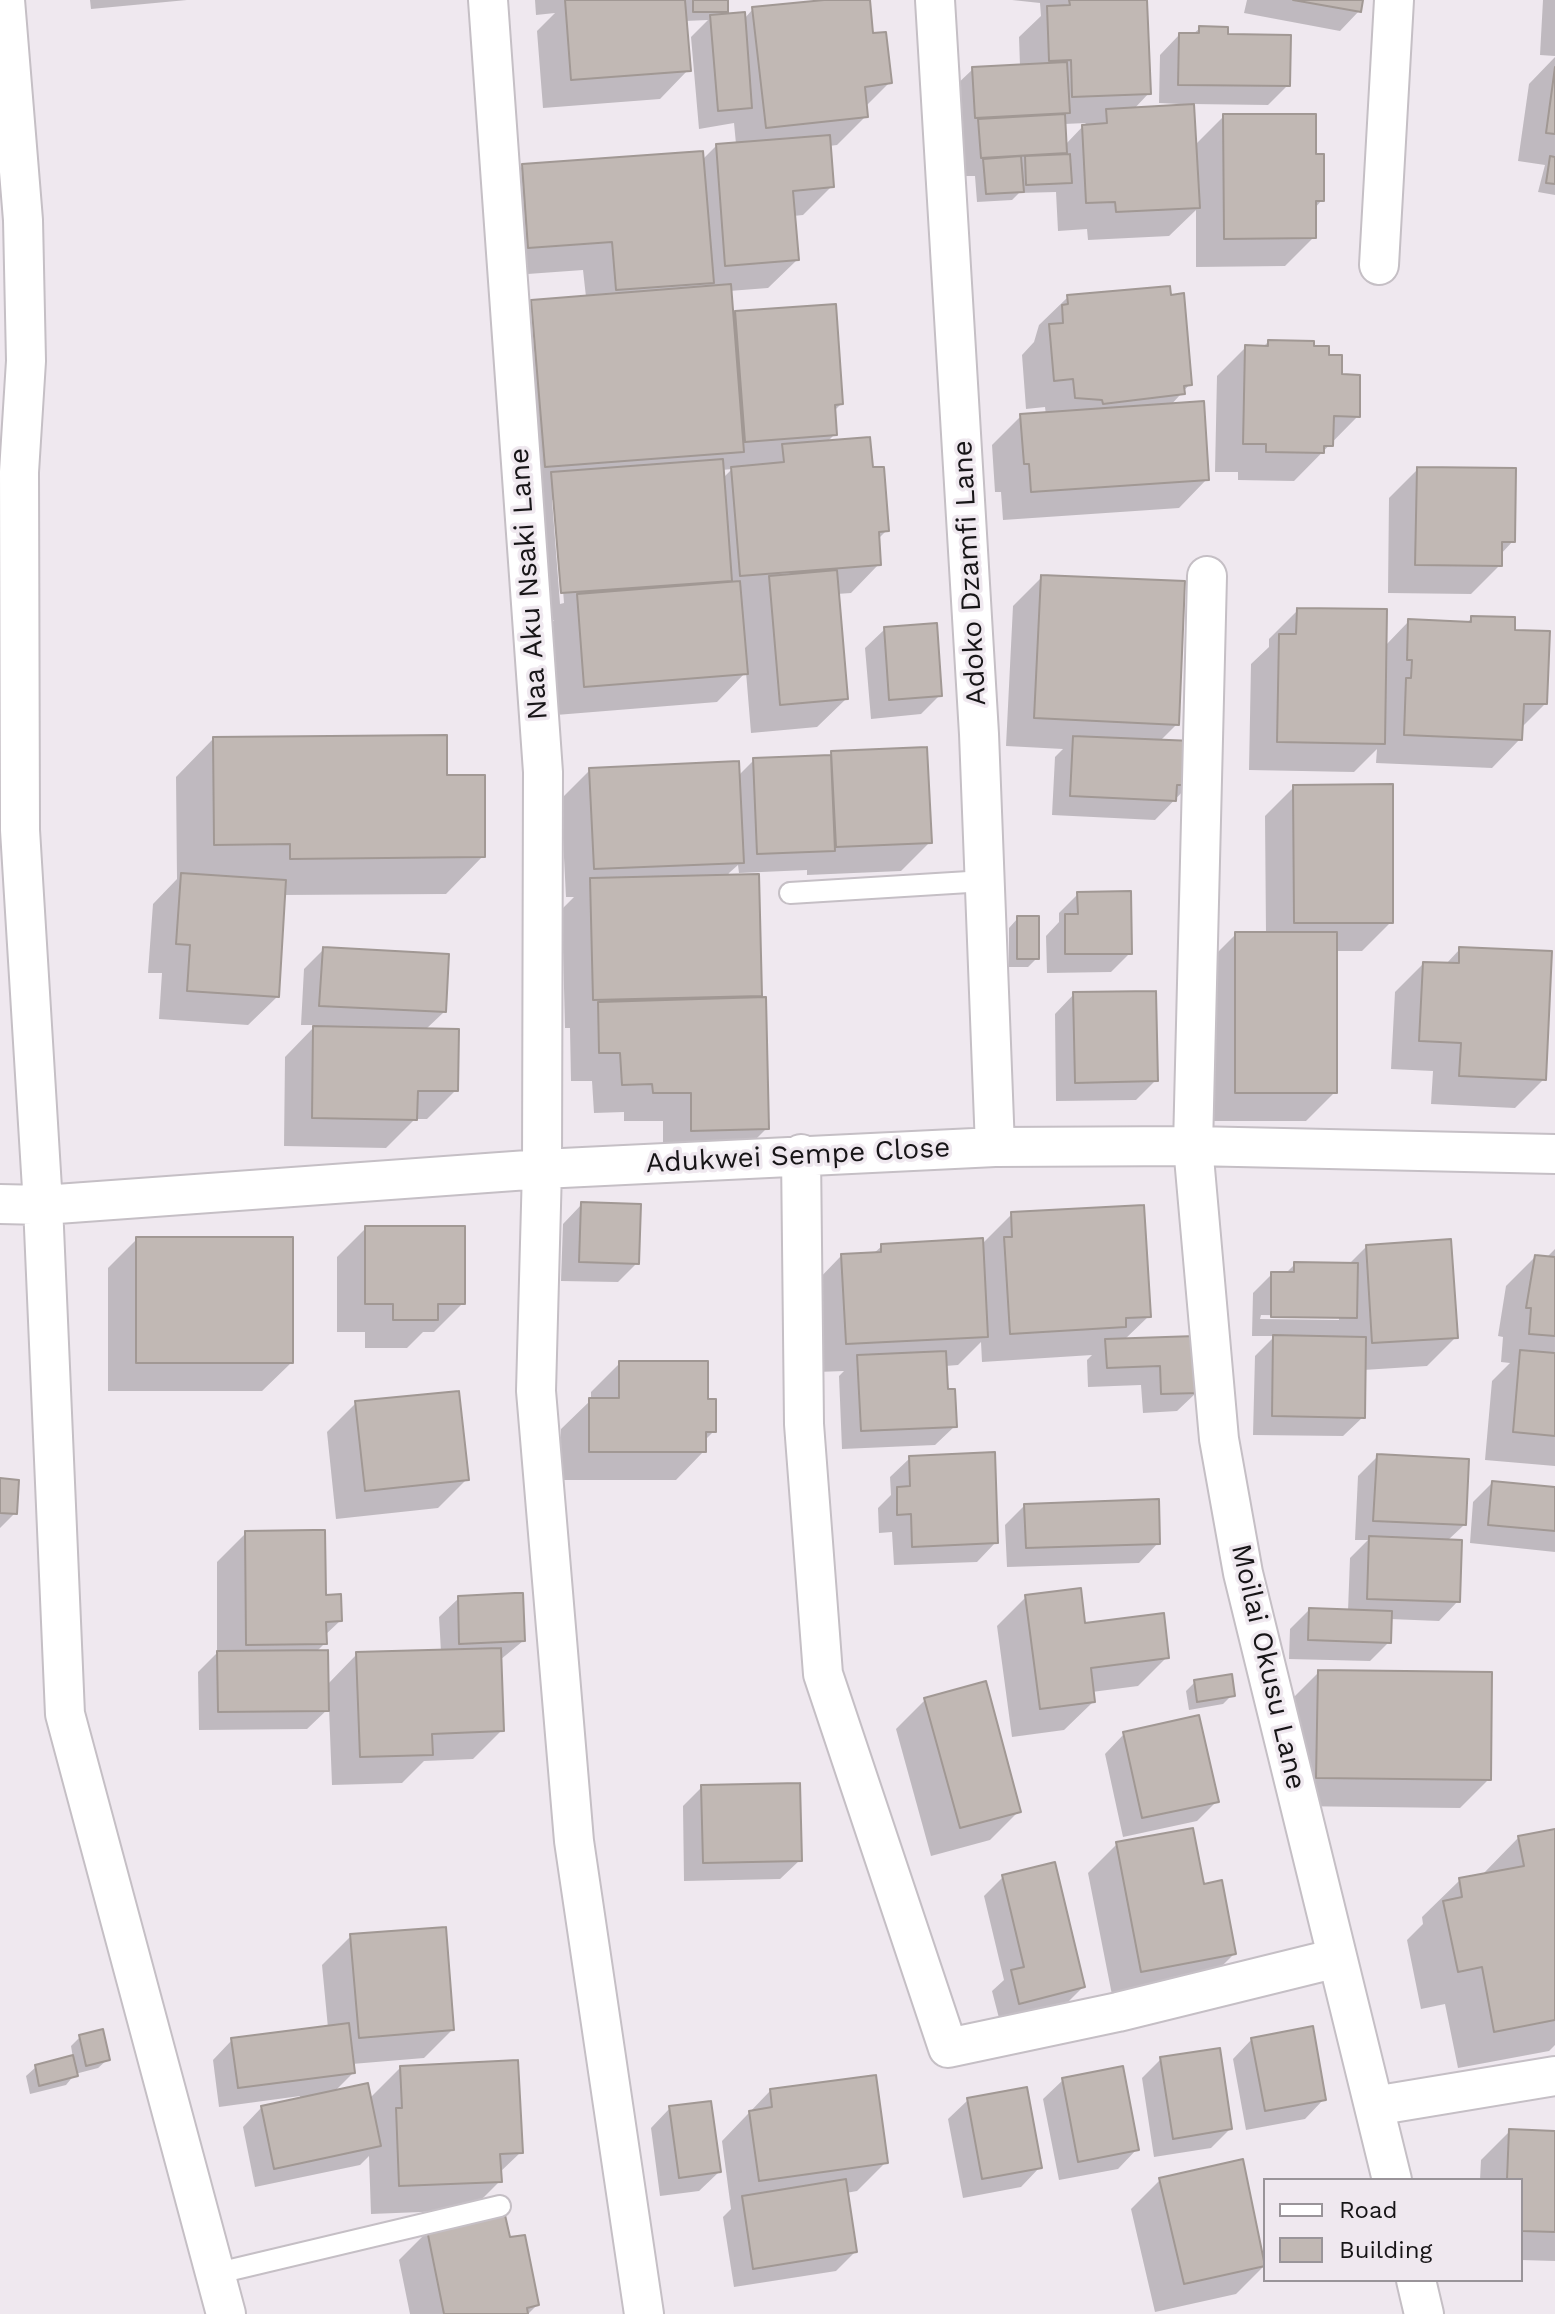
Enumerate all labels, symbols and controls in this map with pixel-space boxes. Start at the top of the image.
street label: Adoko Dzamfi Lane [946,439,994,707]
street label: Naa Aku Nsaki Lane [503,447,555,721]
street label: Adukwei Sempe Close [645,1131,951,1181]
street label: Moilai Okusu Lane [1223,1541,1313,1793]
legend [1263,2178,1523,2282]
text: Road [1339,2196,1398,2224]
text: Building [1339,2236,1432,2264]

